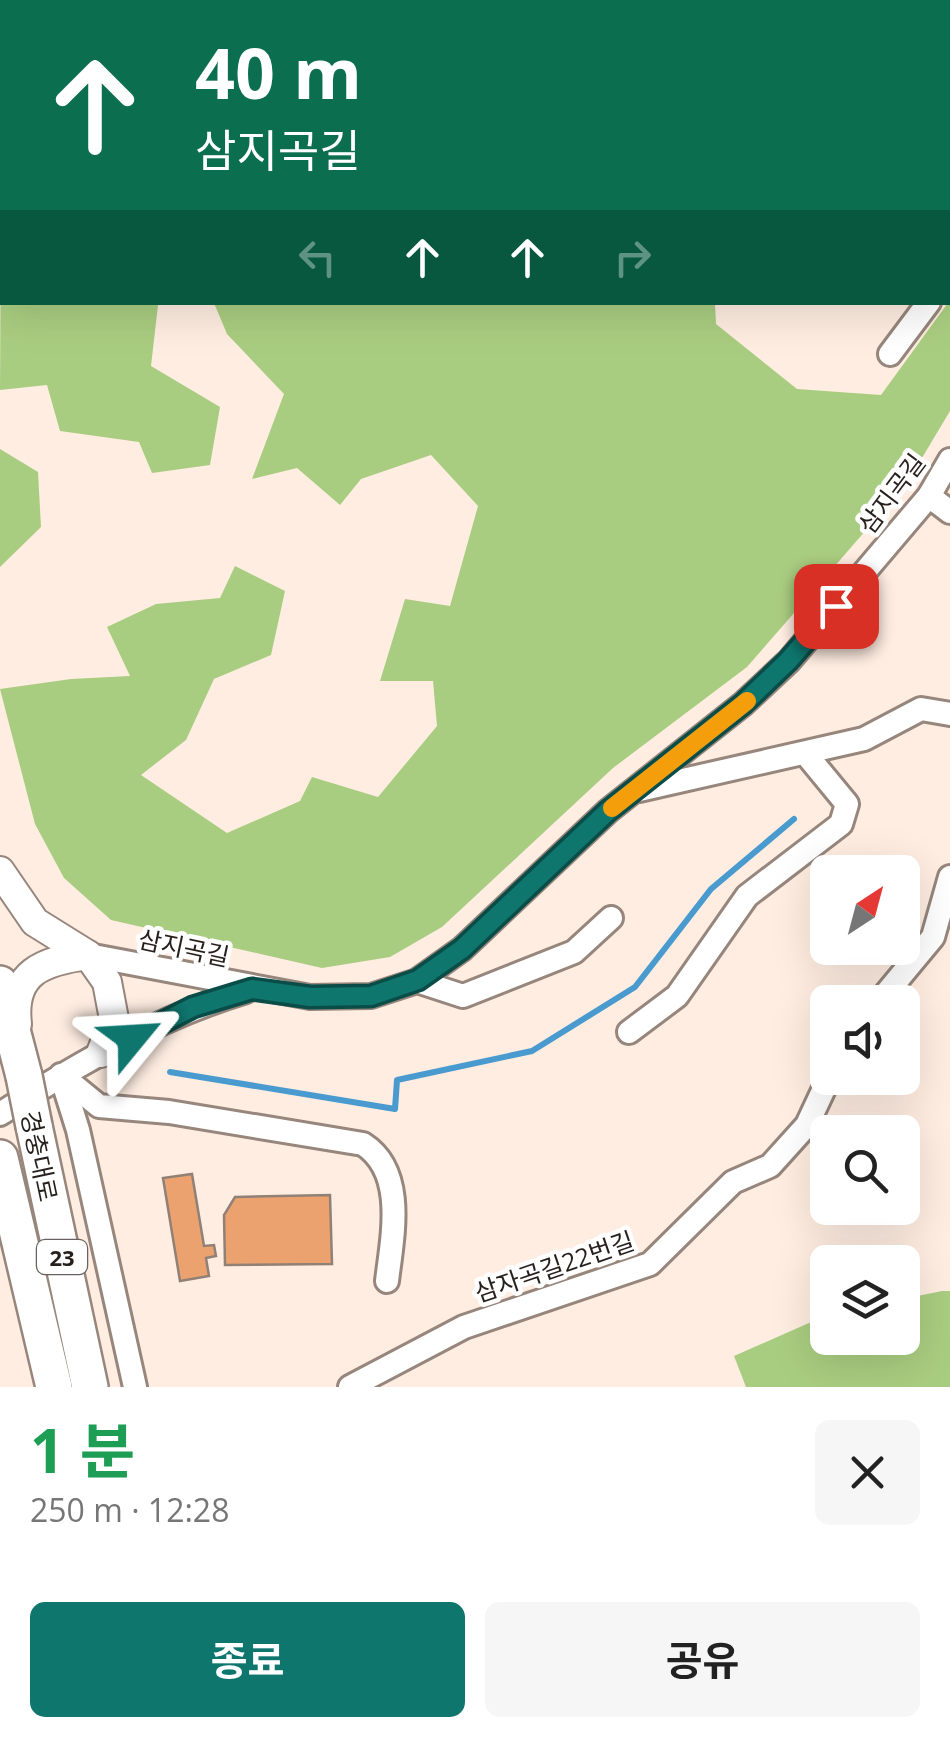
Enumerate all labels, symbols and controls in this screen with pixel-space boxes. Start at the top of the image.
text: 40 m [195,24,362,120]
icon: ahead [30,40,160,170]
text: 삼지곡길 [195,119,361,180]
icon: left [290,230,345,285]
icon: ahead [395,230,450,285]
icon: ahead [500,230,555,285]
icon: right [605,230,660,285]
street label: 삼지곡길 [850,446,932,540]
pin [794,564,879,649]
icon: arrive [809,579,864,634]
north arrow [810,855,920,965]
map controls [810,855,920,1355]
street label: 삼지곡길 [135,921,233,973]
button: sound [810,985,920,1095]
position arrow [80,986,184,1090]
street label: 경충대로 [14,1107,66,1205]
button: search [810,1115,920,1225]
street label: 삼자곡길22번길 [470,1223,638,1309]
road number: 23 [37,1240,87,1274]
button: layers [810,1245,920,1355]
text: 1 분 [30,1409,135,1491]
button: close [815,1420,920,1525]
text: 250 m · 12:28 [30,1488,229,1531]
button: 종료 [30,1602,465,1717]
button: 공유 [485,1602,920,1717]

